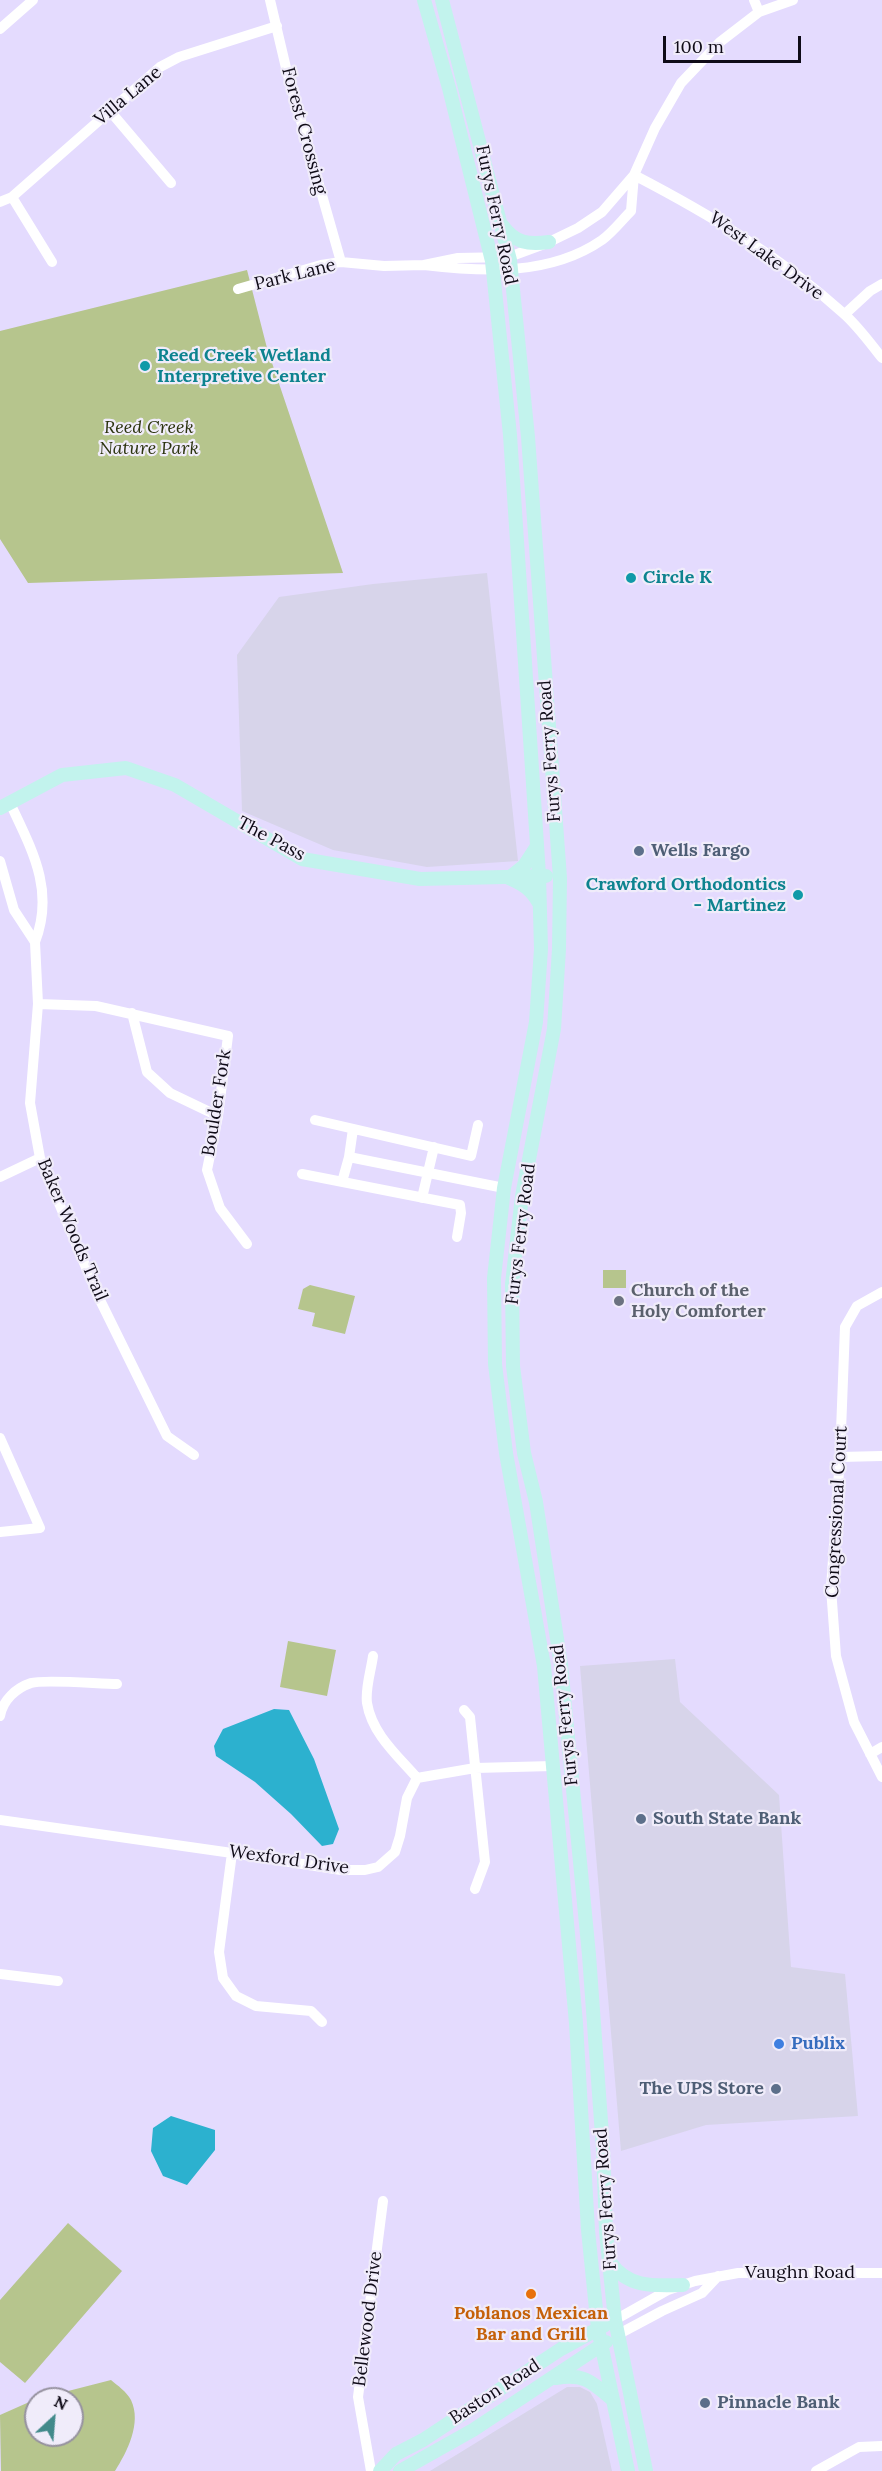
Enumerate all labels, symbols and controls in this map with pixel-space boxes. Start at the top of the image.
scale bar [666,24,804,62]
text: 100 m [674,35,724,58]
street label: Villa Lane [90,62,166,130]
street label: Forest Crossing [277,65,331,197]
street label: Furys Ferry Road [471,143,521,287]
street label: West Lake Drive [705,207,827,305]
street label: Park Lane [252,254,338,296]
place label: Reed Creek Wetland Interpretive Center [157,345,331,388]
marker: Reed Creek Wetland Interpretive Center [138,359,152,373]
park label: Reed Creek Nature Park [99,417,199,460]
place label: Circle K [643,567,712,589]
marker: Circle K [624,571,638,585]
street label: Furys Ferry Road [534,679,566,823]
street label: The Pass [233,812,309,866]
place label: Wells Fargo [651,840,750,862]
marker: Wells Fargo [632,844,646,858]
place label: Crawford Orthodontics - Martinez [586,874,786,916]
marker: Crawford Orthodontics - Martinez [791,888,805,902]
street label: Boulder Fork [198,1048,236,1158]
street label: Baker Woods Trail [32,1156,112,1304]
street label: Furys Ferry Road [502,1162,540,1306]
place label: Church of the Holy Comforter [631,1280,766,1322]
marker: Church of the Holy Comforter [612,1294,626,1308]
street label: Congressional Court [822,1425,852,1599]
street label: Furys Ferry Road [547,1643,583,1787]
place label: South State Bank [653,1808,801,1830]
marker: South State Bank [634,1812,648,1826]
street label: Wexford Drive [228,1841,350,1879]
place label: Publix [791,2033,845,2055]
marker: Publix [772,2037,786,2051]
place label: The UPS Store [640,2078,764,2100]
marker: The UPS Store [769,2082,783,2096]
street label: Furys Ferry Road [590,2127,622,2271]
street label: Bellewood Drive [349,2250,387,2388]
street label: Vaughn Road [745,2262,855,2284]
marker: Poblanos Mexican Bar and Grill [524,2287,538,2301]
place label: Poblanos Mexican Bar and Grill [454,2303,608,2346]
street label: Baston Road [446,2355,544,2429]
north arrow [24,2387,84,2447]
text: N [51,2391,71,2414]
place label: Pinnacle Bank [717,2392,840,2414]
marker: Pinnacle Bank [698,2396,712,2410]

